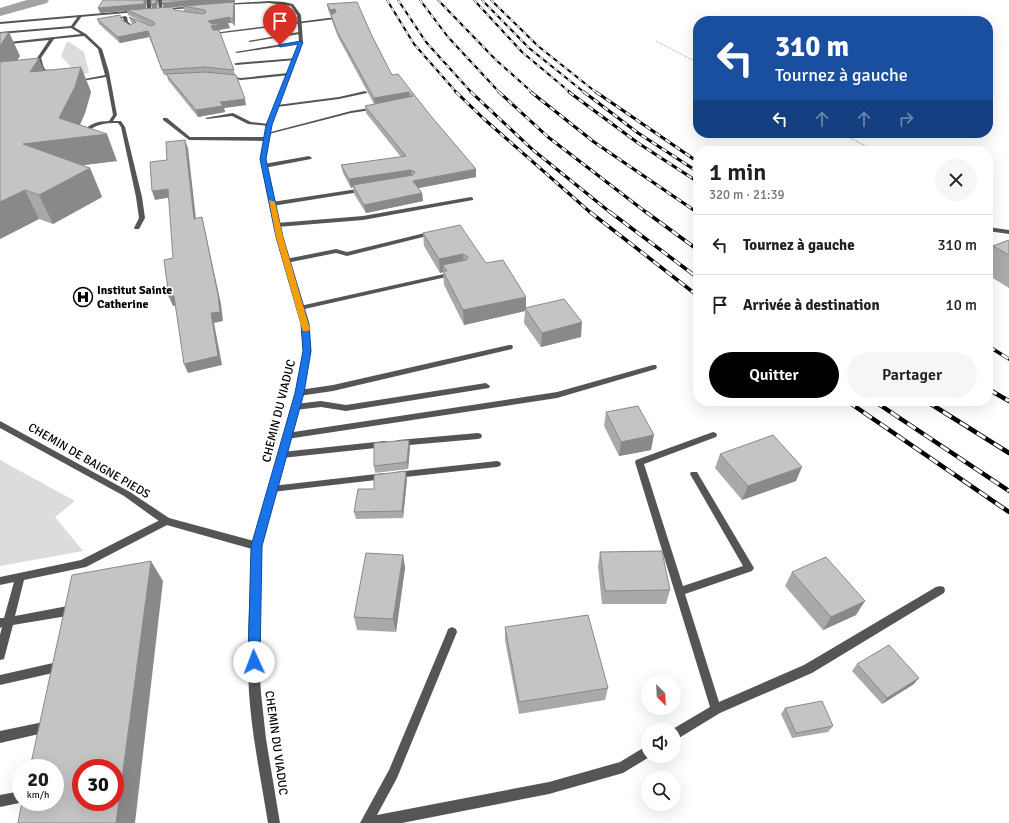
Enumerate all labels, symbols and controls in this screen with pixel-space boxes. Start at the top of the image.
pin [263,4,297,45]
icon: arrive [269,10,291,32]
text: 310 m [775,30,849,64]
icon: left [709,32,761,84]
text: Tournez à gauche [775,64,908,86]
icon: left [769,108,791,130]
icon: ahead [811,108,833,130]
icon: ahead [853,108,875,130]
icon: right [895,108,917,130]
text: 1 min [709,157,766,187]
button: close [935,159,977,201]
text: 320 m · 21:39 [709,187,785,203]
icon: left [709,234,731,256]
text: Tournez à gauche [743,236,855,254]
text: 310 m [937,236,977,254]
place label: Institut Sainte Catherine [97,283,172,312]
hospital icon: Institut Sainte Catherine [72,286,94,308]
icon: arrive [709,294,731,316]
text: Arrivée à destination [743,296,880,314]
text: 10 m [946,296,977,314]
button: Quitter [709,352,839,398]
button: Partager [847,352,977,398]
street label: CHEMIN DU VIADUC [259,358,299,464]
street label: CHEMIN DE BAIGNE PIEDS [25,420,153,502]
position arrow [233,641,275,683]
north arrow [641,675,681,715]
map controls [641,675,681,811]
street label: CHEMIN DU VIADUC [261,690,291,796]
button: sound [641,723,681,763]
speed limit sign: 30 [72,759,124,811]
text: 20 [27,767,49,792]
button: search [641,771,681,811]
text: km/h [27,789,49,801]

